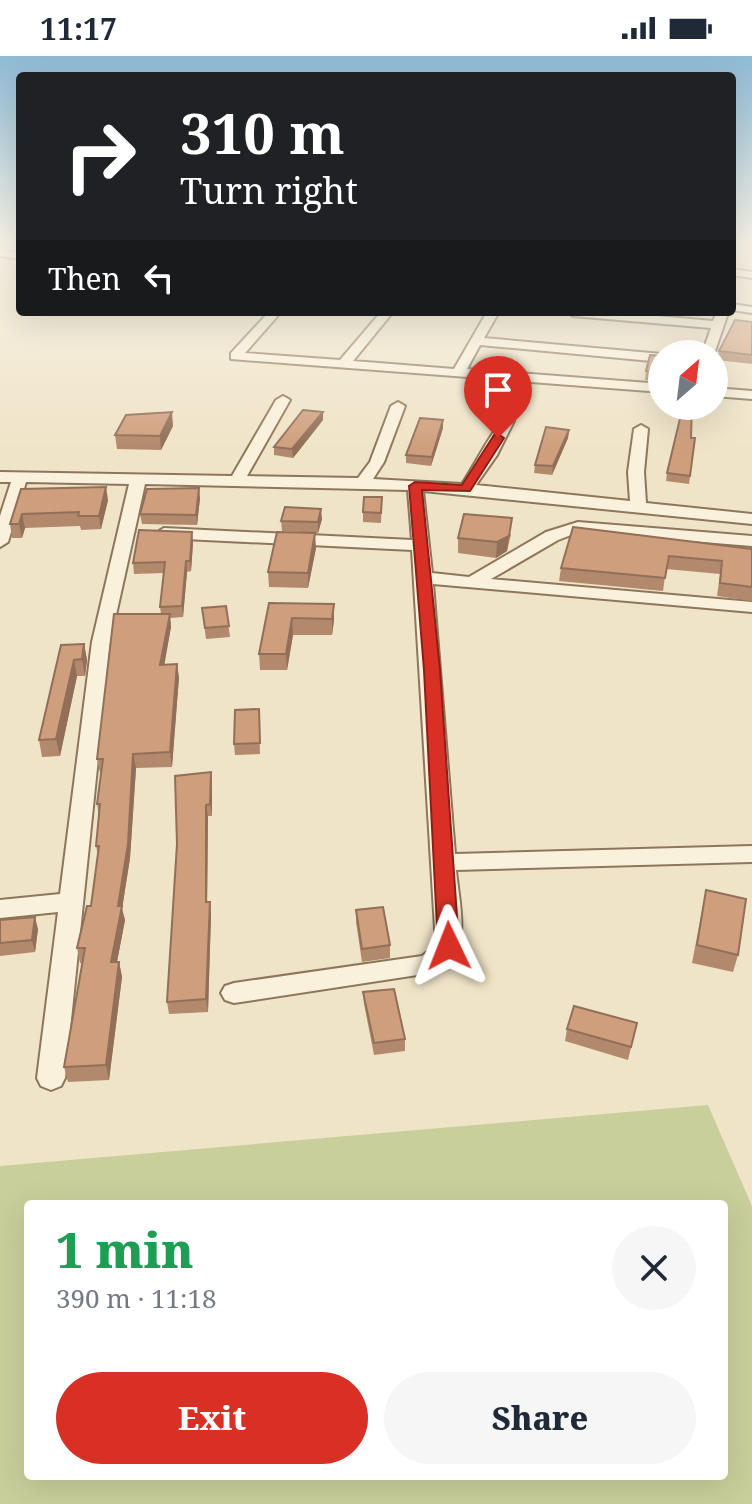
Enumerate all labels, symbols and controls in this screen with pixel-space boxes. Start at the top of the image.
text: 11:17 [40,8,117,49]
text: 310 m [180,94,345,170]
icon: right [48,104,152,208]
text: Turn right [180,166,358,215]
icon: left [137,256,181,300]
text: Then [48,258,121,299]
north arrow [648,340,728,420]
map controls [648,340,728,420]
pin [464,356,532,438]
icon: arrive [476,368,520,412]
position arrow [407,904,491,988]
text: 1 min [56,1217,194,1282]
button: close [612,1226,696,1310]
text: 390 m · 11:18 [56,1280,217,1316]
button: Exit [56,1372,368,1464]
button: Share [384,1372,696,1464]

